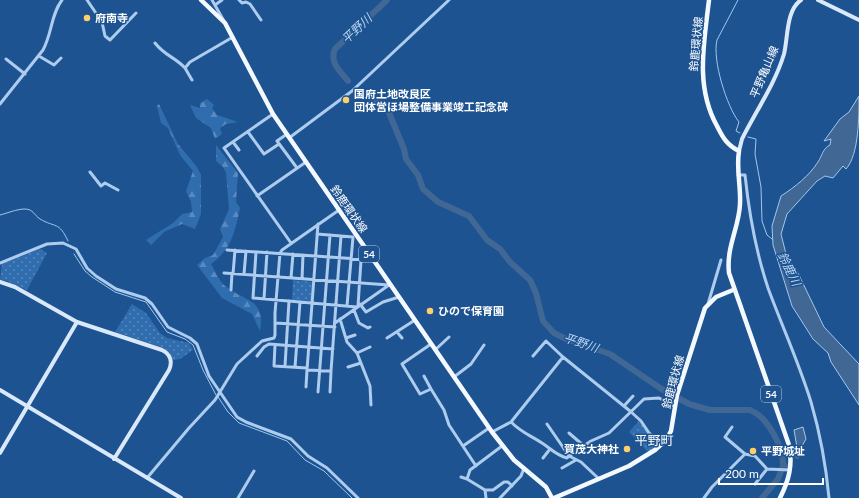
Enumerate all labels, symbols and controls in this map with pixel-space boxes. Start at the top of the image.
water label: 平野川 [338,10,376,46]
place label: 府南寺 [95,11,128,24]
marker: 府南寺 [82,13,92,23]
street label: 鈴鹿環状線 [687,16,704,72]
street label: 平野亀山線 [747,44,780,100]
place label: 国府土地改良区 団体営ほ場整備事業竣工記念碑 [354,87,508,113]
marker: 国府土地改良区 団体営ほ場整備事業竣工記念碑 [341,95,351,105]
street label: 鈴鹿環状線 [328,182,371,235]
road number: 54 [359,246,379,262]
water label: 鈴鹿川 [775,249,805,290]
place label: ひので保育園 [438,304,504,317]
marker: ひので保育園 [425,306,435,316]
water label: 平野川 [562,330,603,356]
street label: 鈴鹿環状線 [659,354,686,410]
road number: 54 [761,386,781,402]
district label: 平野町 [634,432,674,448]
place label: 賀茂大神社 [564,442,619,455]
marker: 賀茂大神社 [622,444,632,454]
place label: 平野城址 [761,444,805,457]
marker: 平野城址 [748,446,758,456]
scale bar [719,460,823,486]
text: 200 m [725,466,759,481]

